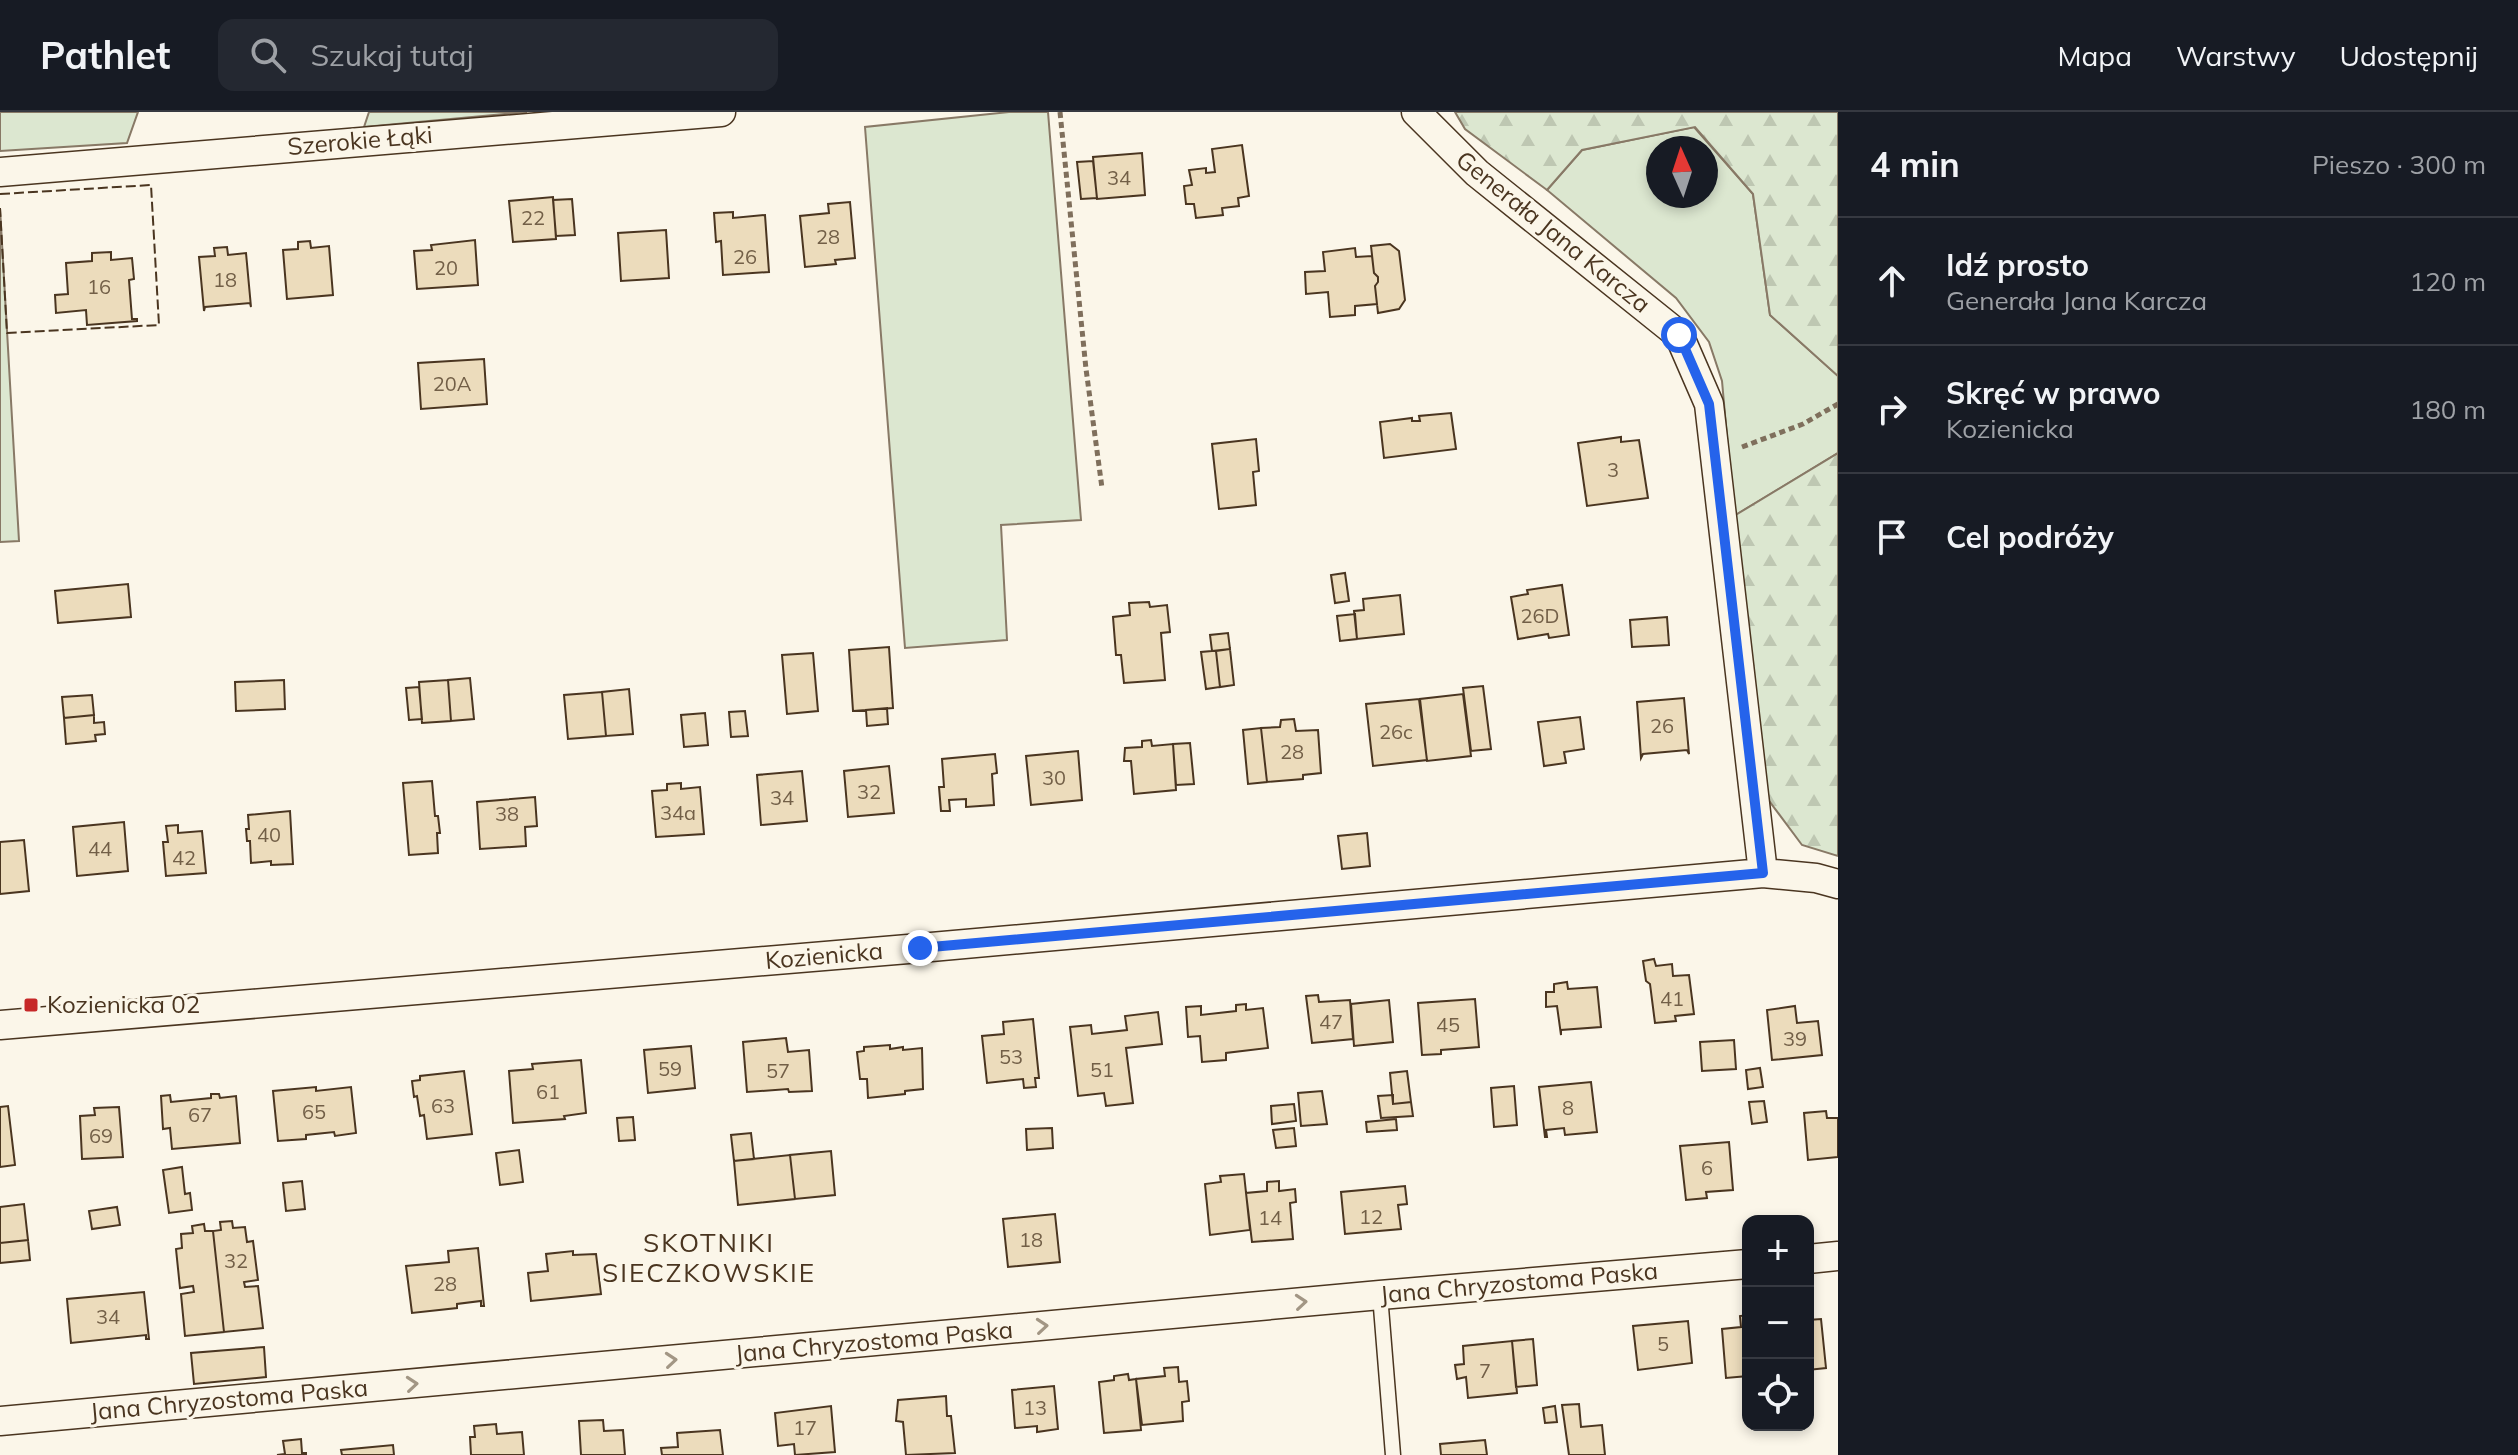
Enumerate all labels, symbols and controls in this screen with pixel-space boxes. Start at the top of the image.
search box [218,19,778,91]
text: Pathlet [40,31,170,79]
icon: search [246,33,290,77]
text: Szukaj tutaj [310,36,474,74]
text: Mapa [2058,38,2132,73]
text: Warstwy [2176,38,2296,73]
text: Udostępnij [2340,38,2478,73]
street label: Szerokie Łąki [286,119,434,161]
north arrow [1646,136,1718,208]
text: 4 min [1870,143,1960,186]
street label: Generała Jana Karcza [1451,144,1657,319]
text: Pieszo · 300 m [2312,148,2486,181]
house number: 34 [1107,165,1131,190]
house number: 22 [521,205,545,230]
house number: 28 [816,224,840,249]
house number: 26 [733,244,757,269]
text: Idź prosto [1946,246,2089,284]
house number: 20 [434,255,458,280]
icon: ahead [1870,259,1914,303]
text: 120 m [2410,265,2486,298]
house number: 18 [213,267,237,292]
house number: 16 [87,274,111,299]
text: Generała Jana Karcza [1946,284,2207,317]
route start [1661,317,1697,353]
house number: 20A [433,371,472,396]
text: Skręć w prawo [1946,374,2161,412]
icon: right [1870,387,1914,431]
text: 180 m [2410,393,2486,426]
text: Kozienicka [1946,412,2074,445]
house number: 3 [1607,457,1619,482]
icon: arrive [1870,515,1914,559]
text: Cel podróży [1946,518,2114,556]
house number: 26D [1521,603,1559,628]
house number: 26 [1650,713,1674,738]
house number: 26c [1379,719,1413,744]
house number: 28 [1280,739,1304,764]
house number: 30 [1042,765,1066,790]
house number: 32 [857,779,881,804]
house number: 34 [770,785,794,810]
house number: 34a [660,800,696,825]
house number: 38 [495,801,519,826]
house number: 40 [257,822,281,847]
house number: 44 [88,836,112,861]
house number: 42 [172,845,196,870]
route end [902,930,938,966]
street label: Kozienicka [764,935,884,975]
house number: 41 [1660,986,1684,1011]
place label: Kozienicka 02 [47,989,200,1019]
marker: Kozienicka 02 [22,996,40,1014]
house number: 47 [1319,1009,1343,1034]
house number: 45 [1436,1012,1460,1037]
house number: 39 [1783,1026,1807,1051]
house number: 53 [999,1044,1023,1069]
house number: 59 [658,1056,682,1081]
house number: 51 [1090,1057,1114,1082]
house number: 57 [766,1058,790,1083]
house number: 61 [536,1079,560,1104]
house number: 63 [431,1093,455,1118]
house number: 8 [1562,1095,1574,1120]
house number: 65 [302,1099,326,1124]
house number: 67 [188,1102,212,1127]
house number: 69 [89,1123,113,1148]
house number: 6 [1701,1155,1713,1180]
house number: 12 [1359,1204,1383,1229]
house number: 14 [1258,1205,1282,1230]
map controls [1742,1215,1814,1431]
button: + [1742,1215,1814,1287]
district label: SKOTNIKI SIECZKOWSKIE [602,1226,816,1289]
house number: 18 [1019,1227,1043,1252]
house number: 32 [224,1248,248,1273]
street label: Jana Chryzostoma Paska [1379,1255,1659,1309]
house number: 28 [433,1271,457,1296]
button: − [1742,1287,1814,1359]
one-way arrow [1294,1294,1307,1311]
house number: 34 [96,1304,120,1329]
street label: Jana Chryzostoma Paska [734,1314,1014,1368]
one-way arrow [1036,1318,1049,1335]
house number: 5 [1657,1331,1669,1356]
one-way arrow [665,1352,678,1369]
house number: 7 [1479,1358,1491,1383]
button: locate [1742,1359,1814,1431]
street label: Jana Chryzostoma Paska [89,1372,369,1426]
one-way arrow [406,1375,419,1392]
house number: 13 [1023,1395,1047,1420]
house number: 17 [793,1415,817,1440]

